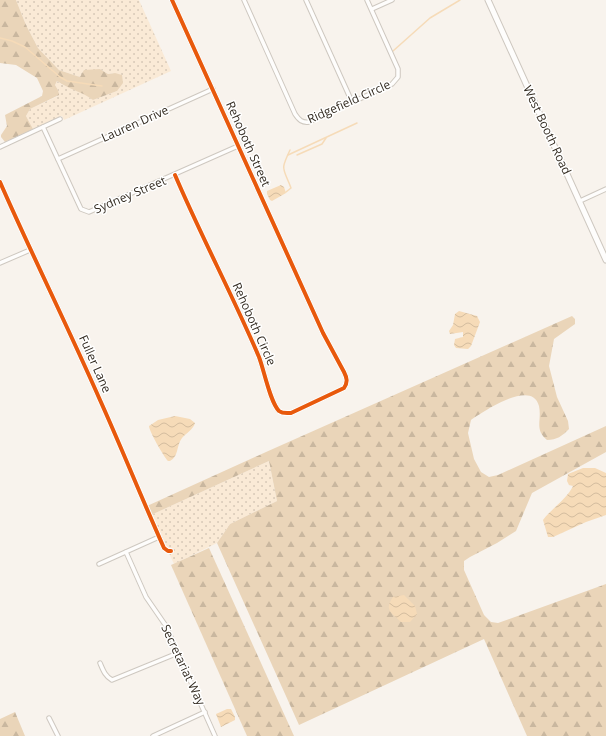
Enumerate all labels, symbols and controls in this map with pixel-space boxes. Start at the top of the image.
street label: Ridgefield Circle [305,76,393,127]
street label: West Booth Road [519,82,576,177]
street label: Rehoboth Street [222,99,275,189]
street label: Lauren Drive [99,101,171,146]
street label: Sydney Street [91,172,168,217]
street label: Rehoboth Circle [229,280,280,368]
street label: Fuller Lane [75,332,116,396]
street label: Secretariat Way [157,622,210,709]

